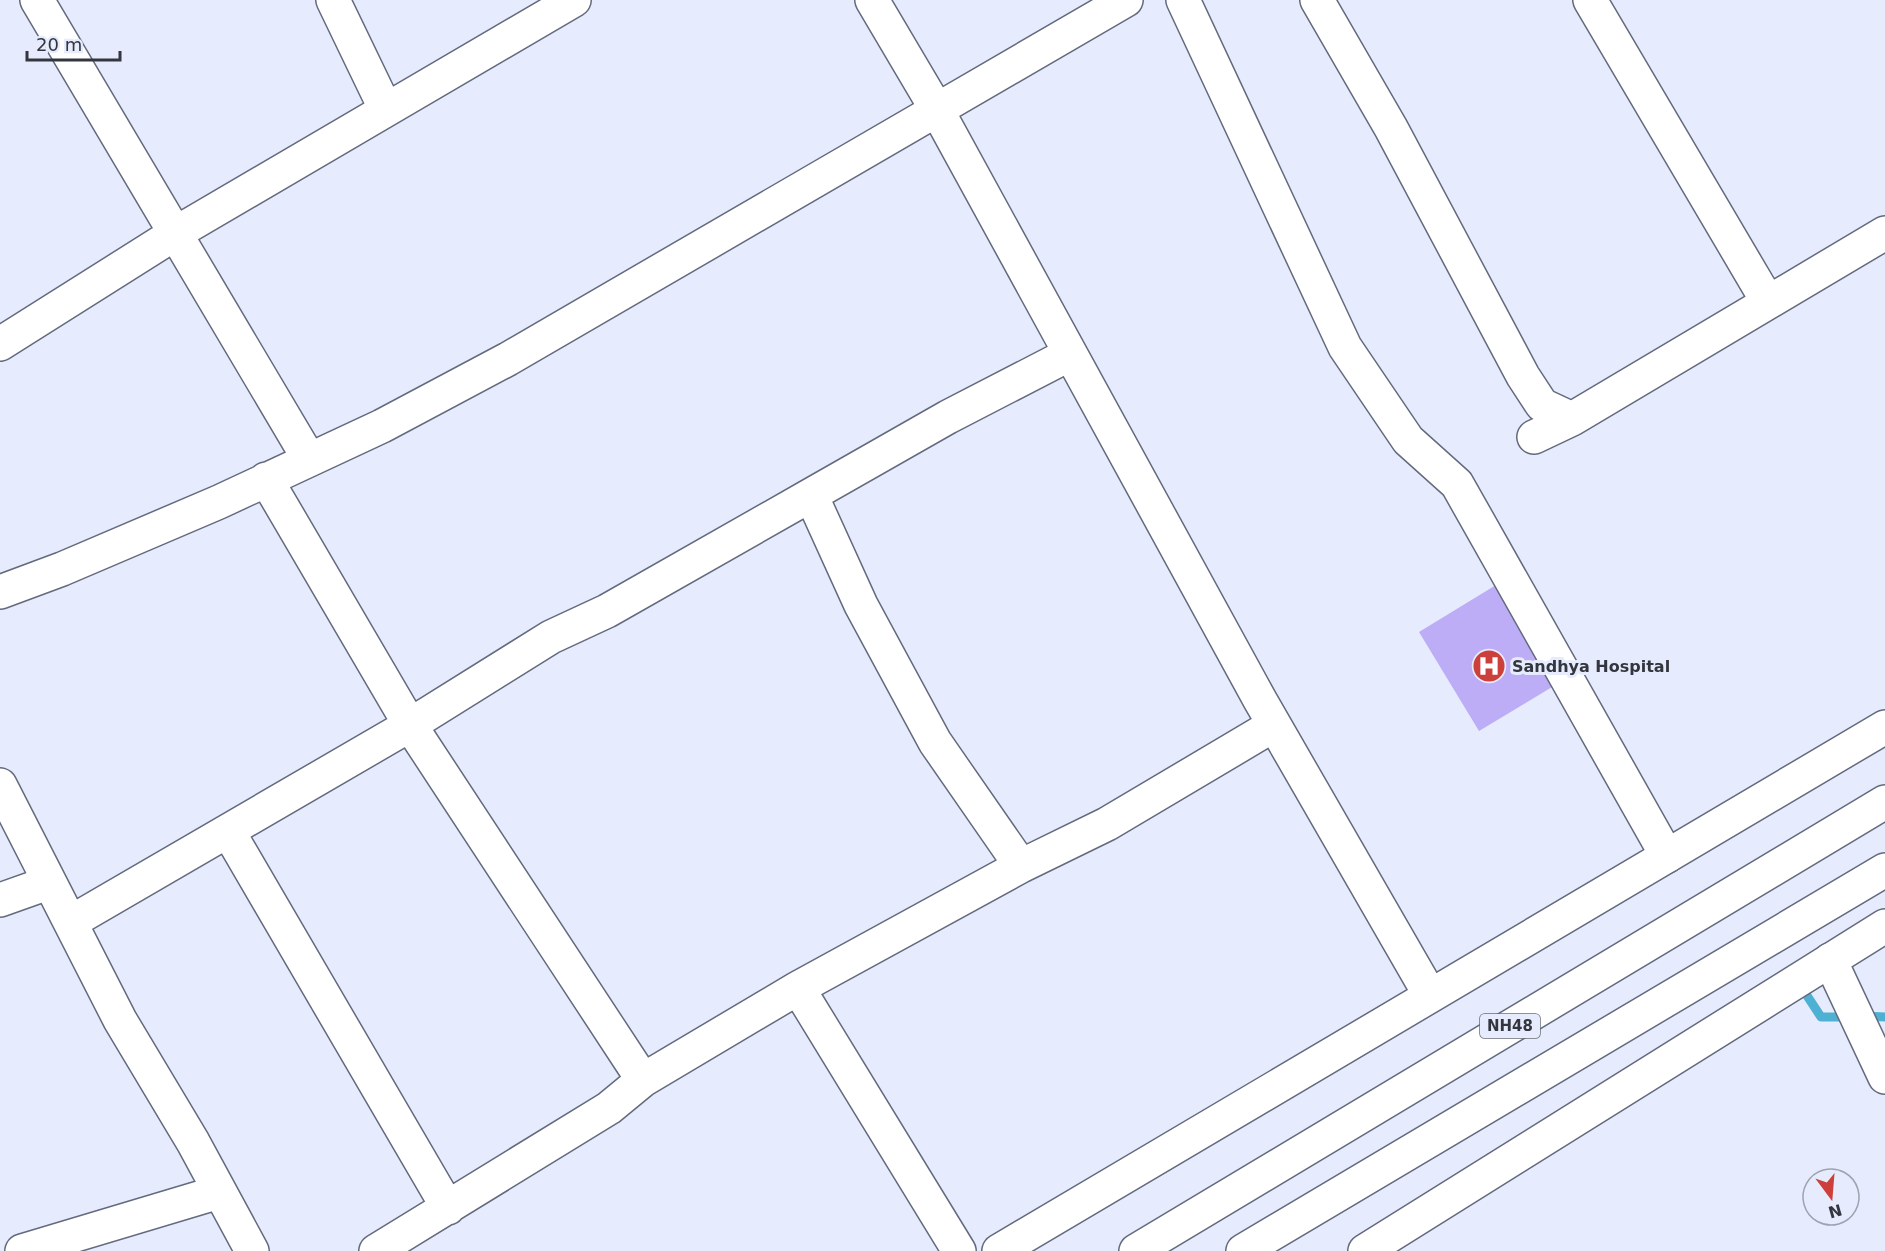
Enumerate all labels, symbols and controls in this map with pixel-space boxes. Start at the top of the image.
scale bar [27,24,120,62]
text: 20 m [36,34,82,55]
hospital icon: Sandhya Hospital [1471,648,1507,684]
place label: Sandhya Hospital [1512,657,1670,676]
road number: NH48 [1480,1014,1540,1038]
north arrow [1801,1167,1861,1227]
text: N [1826,1200,1844,1222]

